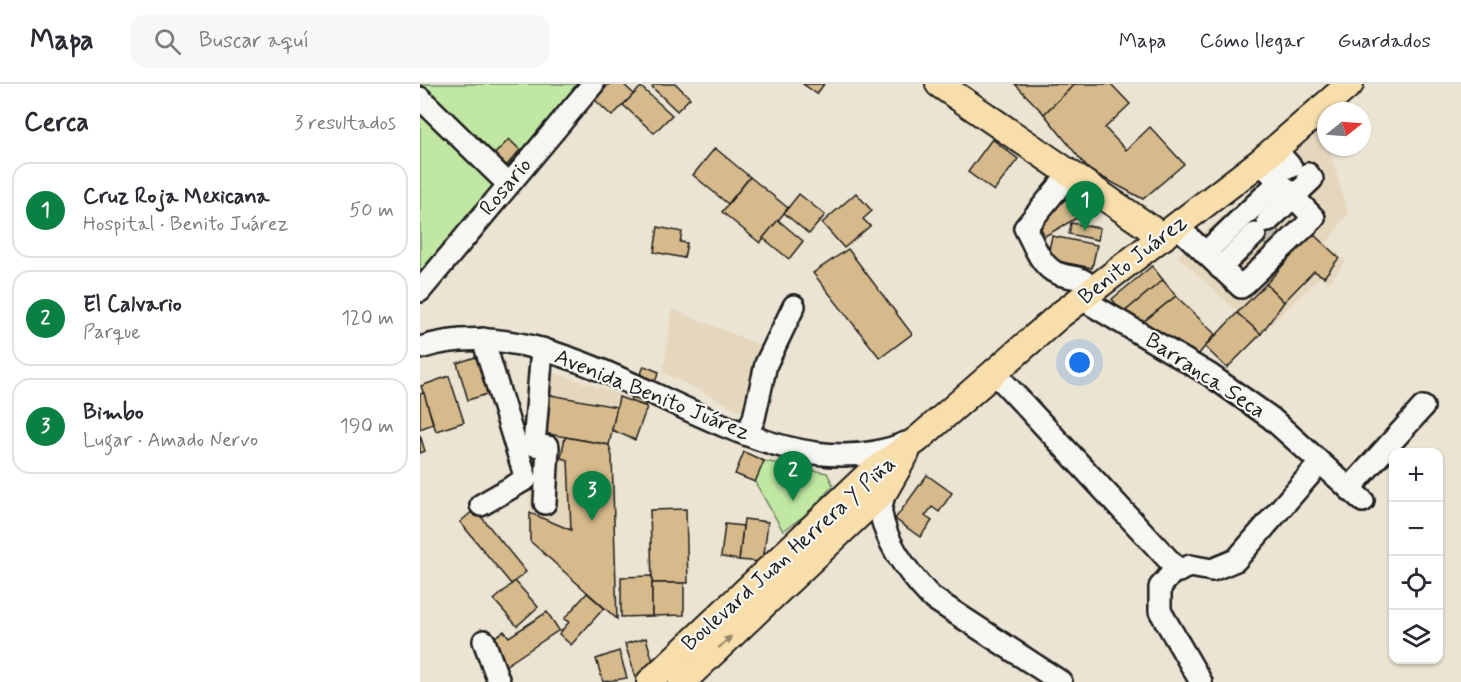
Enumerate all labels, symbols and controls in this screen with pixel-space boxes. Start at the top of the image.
search box [130,14,550,68]
text: Mapa [30,23,94,60]
icon: search [151,25,184,58]
text: Buscar aquí [199,27,309,55]
text: Mapa [1119,27,1167,55]
text: Cómo llegar [1200,27,1305,55]
text: Guardados [1338,27,1431,55]
north arrow [1317,102,1371,156]
text: Cerca [24,106,89,140]
text: 3 resultados [294,110,396,137]
street label: Rosario [474,152,538,222]
pin: 1 [1066,182,1104,231]
text: Cruz Roja Mexicana [83,183,269,211]
text: 1 [41,197,50,224]
text: 50 m [349,197,394,224]
street label: Benito Juárez [1073,209,1193,311]
text: Hospital · Benito Juárez [83,211,288,238]
text: El Calvario [83,291,182,319]
text: 2 [41,305,50,332]
text: 120 m [341,305,394,332]
text: Parque [83,319,141,346]
street label: Barranca Seca [1140,327,1270,425]
street label: Avenida Benito Juárez [550,343,754,447]
your location [1065,348,1094,377]
text: Bimbo [83,399,144,427]
text: 3 [41,413,50,440]
text: 190 m [340,413,394,440]
text: Lugar · Amado Nervo [83,427,258,454]
map controls [1389,448,1443,664]
button: + [1389,448,1443,502]
street label: Boulevard Juan Herrera Y Piña [676,450,902,658]
pin: 2 [774,452,812,501]
pin: 3 [572,472,612,521]
button: − [1389,502,1443,556]
button: locate [1389,556,1443,610]
button: layers [1389,610,1443,664]
one-way arrow [717,635,732,649]

